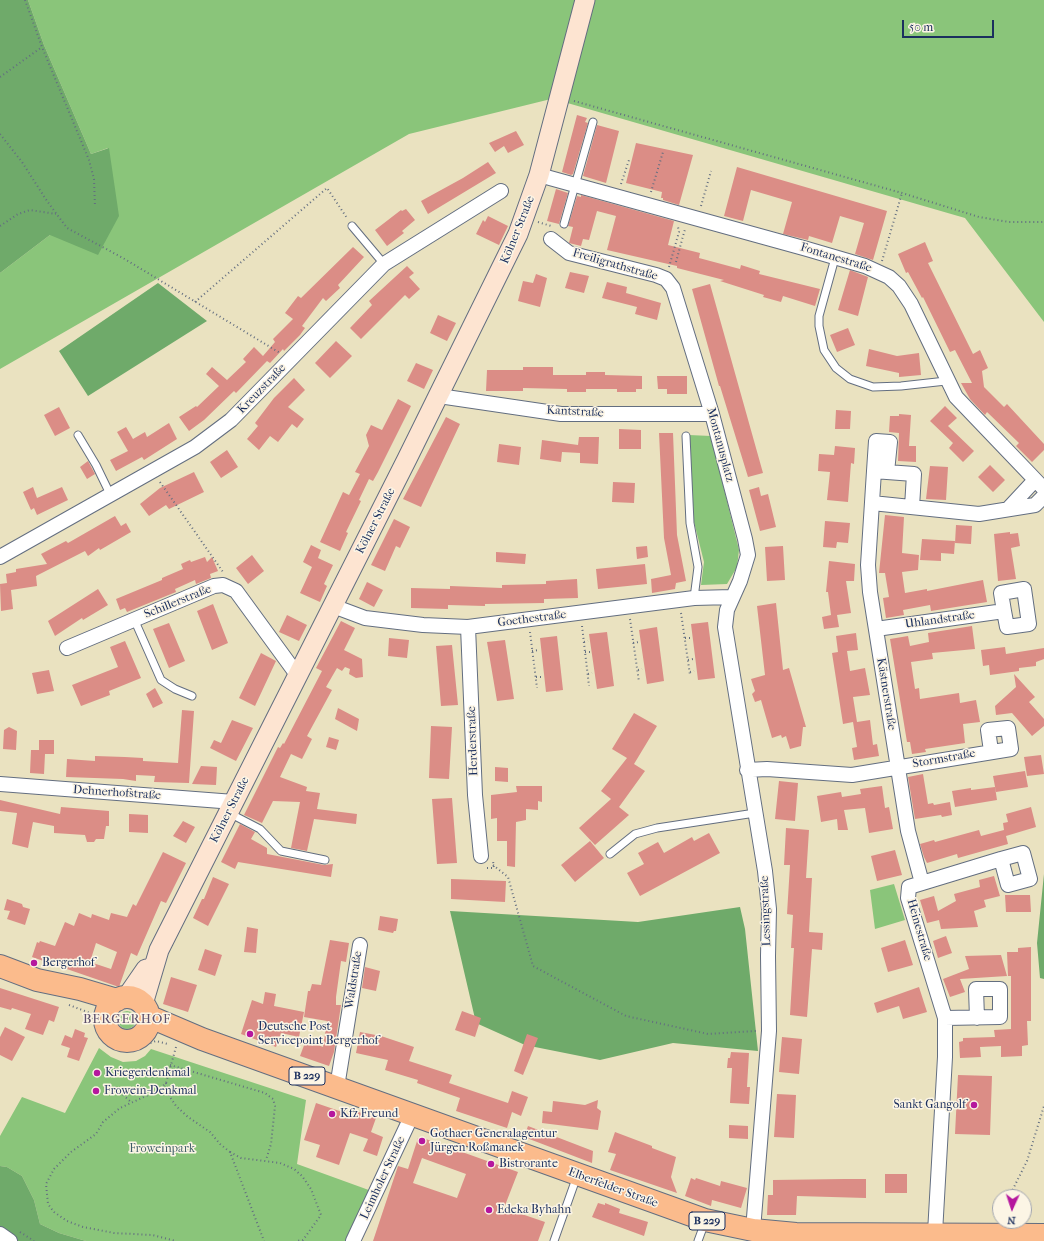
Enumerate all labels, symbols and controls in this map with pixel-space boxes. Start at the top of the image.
scale bar [904,12,996,38]
text: 50 m [909,20,933,34]
street label: Kölner Straße [498,194,538,266]
street label: Fontanestraße [799,240,873,276]
street label: Freiligrathstraße [571,246,659,284]
street label: Kreuzstraße [235,361,289,417]
street label: Kantstraße [546,403,604,421]
street label: Montanusplatz [703,406,737,484]
street label: Kölner Straße [353,486,399,556]
street label: Schillerstraße [142,582,214,622]
street label: Goethestraße [497,608,567,630]
street label: Uhlandstraße [904,608,976,632]
street label: Kästnerstraße [873,657,899,731]
street label: Herderstraße [465,706,481,776]
street label: Stormstraße [912,746,976,772]
street label: Kölner Straße [207,775,253,845]
street label: Dehnerhofstraße [73,783,161,803]
street label: Lessingstraße [758,875,774,947]
street label: Heinestraße [903,897,935,963]
street label: Waldstraße [342,950,366,1010]
place label: Bergerhof [42,956,95,970]
marker: Bergerhof [29,958,39,968]
district label: BERGERHOF [83,1012,171,1028]
place label: Deutsche Post Servicepoint Bergerhof [258,1020,379,1048]
marker: Deutsche Post Servicepoint Bergerhof [245,1029,255,1039]
place label: Kriegerdenkmal [105,1066,190,1080]
road number: B 229 [289,1067,325,1085]
marker: Kriegerdenkmal [92,1068,102,1078]
place label: Frowein-Denkmal [104,1084,197,1098]
marker: Frowein-Denkmal [91,1086,101,1096]
place label: Sankt Gangolf [894,1098,966,1112]
marker: Sankt Gangolf [969,1100,979,1110]
place label: Kfz Freund [340,1107,398,1121]
marker: Kfz Freund [327,1109,337,1119]
place label: Gothaer Generalagentur Jürgen Roßmanek [430,1127,557,1155]
street label: Leimholer Straße [357,1134,409,1222]
marker: Gothaer Generalagentur Jürgen Roßmanek [417,1136,427,1146]
park label: Froweinpark [129,1142,195,1156]
place label: Bistrorante [499,1157,558,1171]
marker: Bistrorante [486,1159,496,1169]
street label: Elberfelder Straße [566,1165,660,1211]
north arrow [992,1189,1032,1229]
place label: Edeka Byhahn [497,1203,571,1217]
marker: Edeka Byhahn [484,1205,494,1215]
road number: B 229 [689,1212,725,1230]
text: N [1007,1214,1016,1227]

